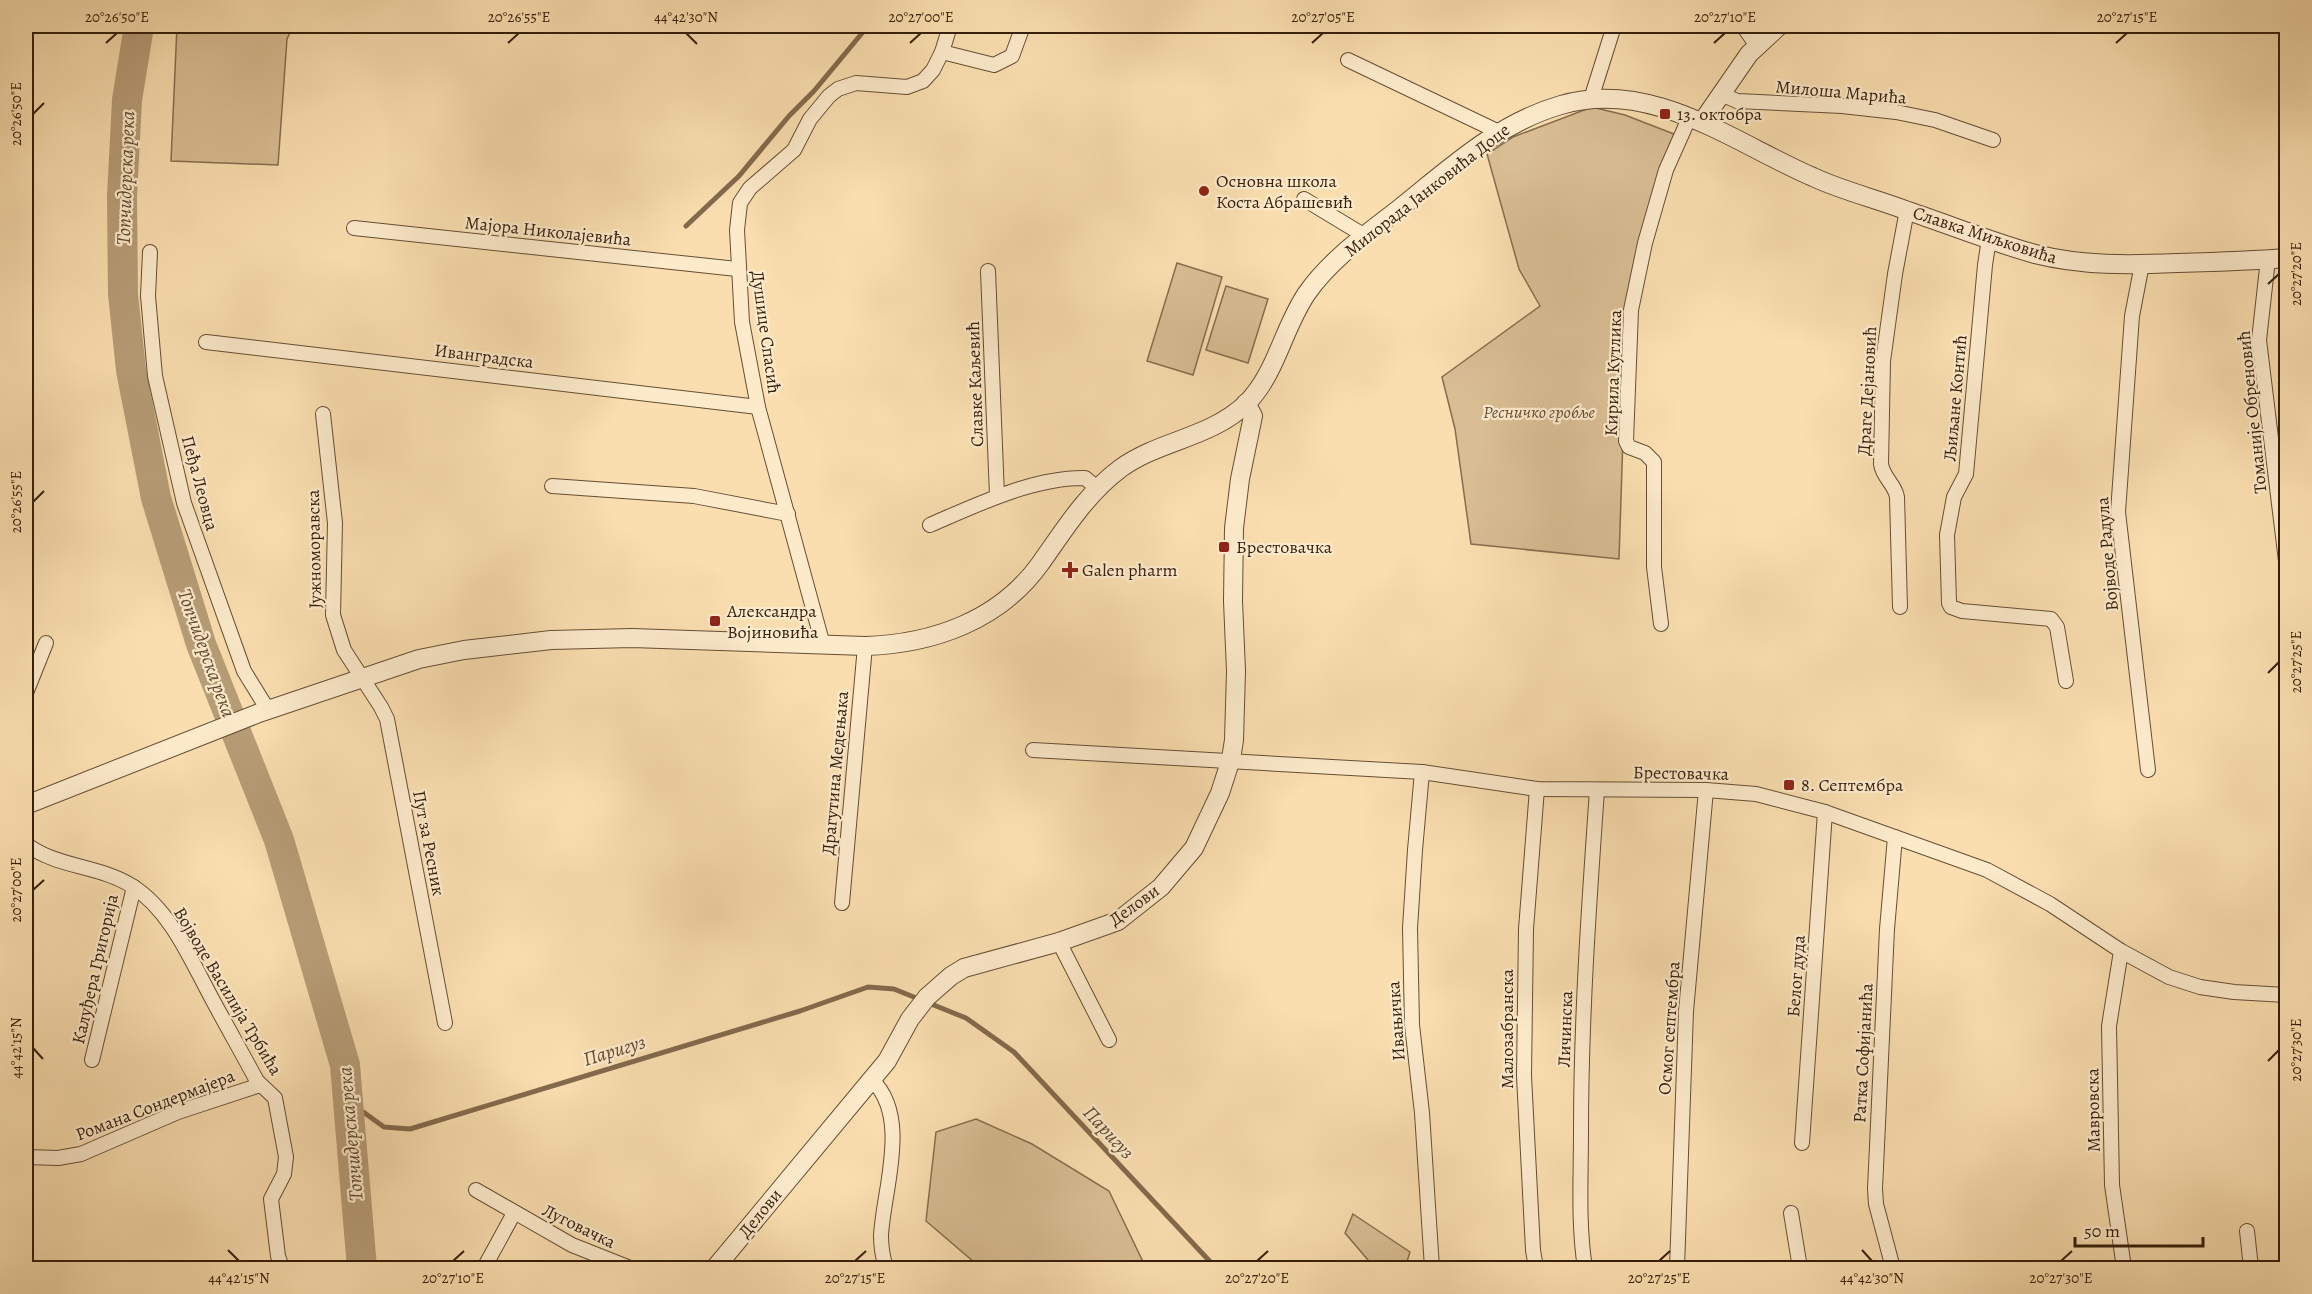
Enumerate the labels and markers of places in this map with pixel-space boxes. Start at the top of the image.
place label: 13. октобра [1677,102,1763,126]
marker: 13. октобра [1658,107,1672,121]
place label: Основна школа Коста Абрашевић [1216,169,1353,214]
marker: Основна школа Коста Абрашевић [1197,184,1211,198]
place label: Брестовачка [1236,535,1333,559]
marker: Брестовачка [1217,540,1231,554]
place label: Galen pharm [1082,558,1177,582]
marker: Galen pharm [1063,563,1077,577]
place label: Александра Војиновића [726,599,819,644]
marker: Александра Војиновића [708,614,722,628]
place label: 8. Септембра [1801,773,1904,797]
marker: 8. Септембра [1782,778,1796,792]

